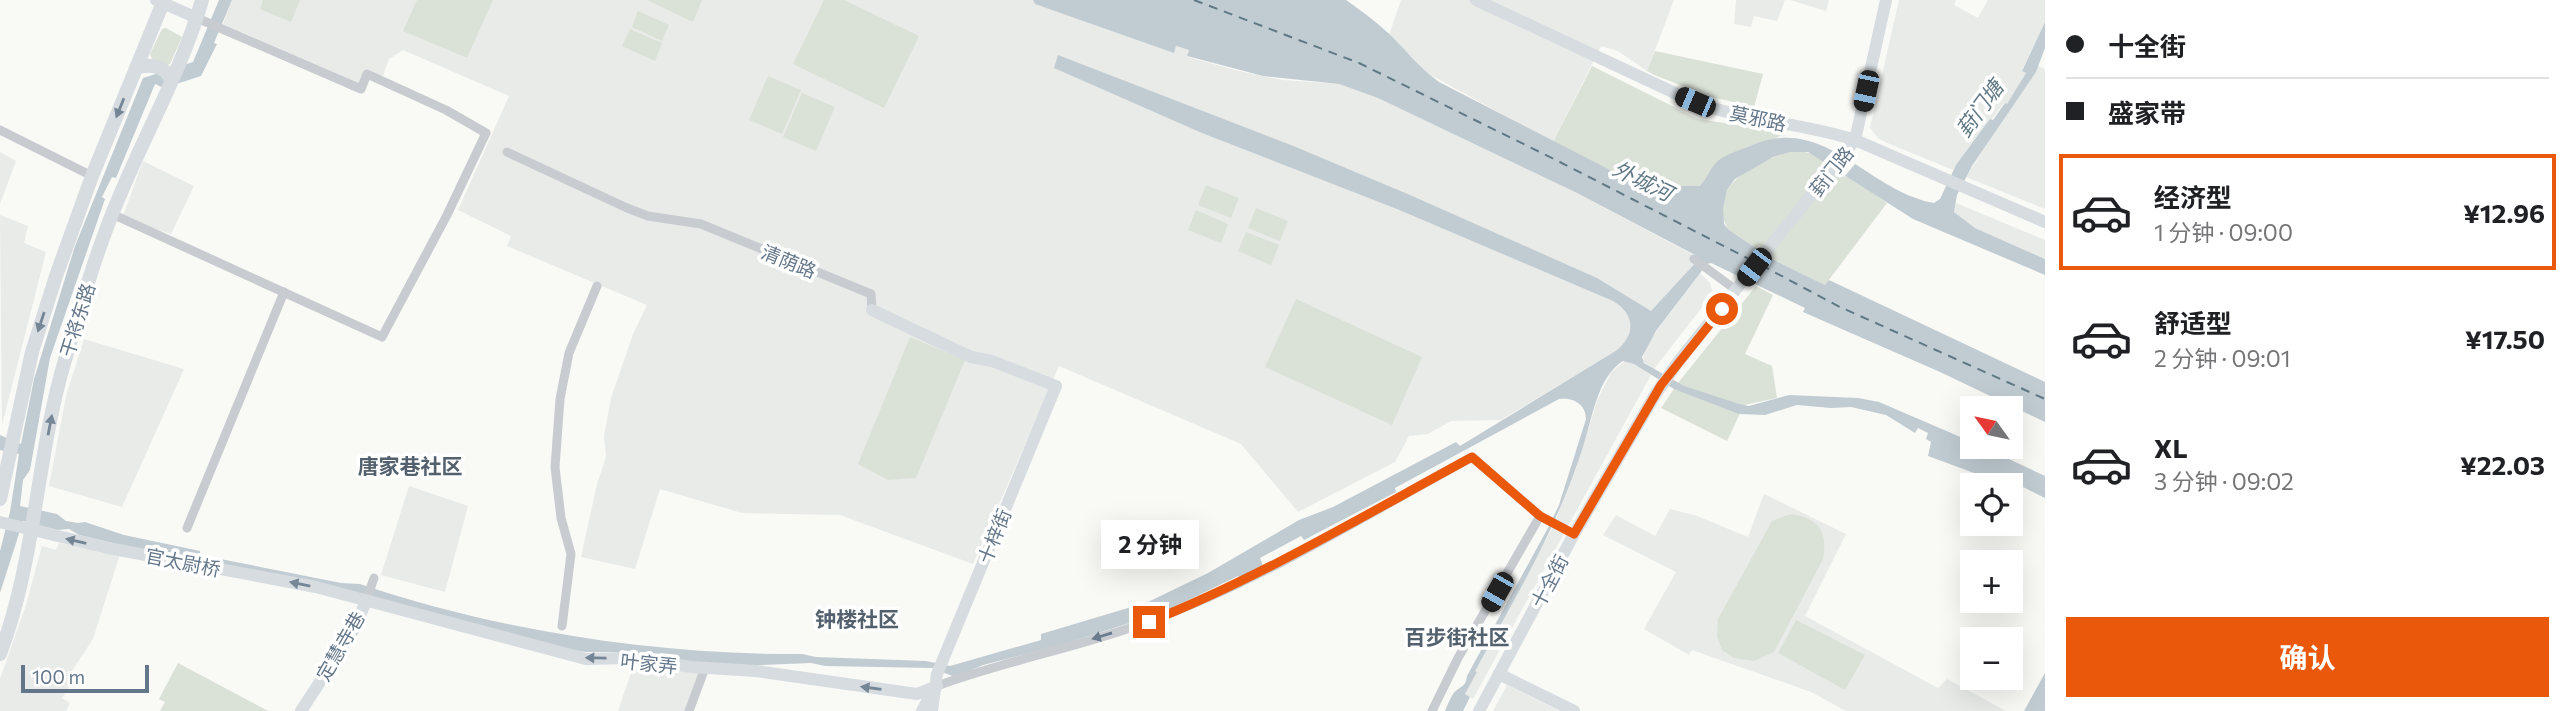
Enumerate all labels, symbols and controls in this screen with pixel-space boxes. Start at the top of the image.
text: 十全街 [2108,30,2186,61]
car [1852,68,1881,114]
water label: 葑门塘 [1950,73,2009,141]
car [1672,84,1719,120]
text: 盛家带 [2108,97,2186,128]
one-way arrow [114,98,125,119]
street label: 莫邪路 [1728,101,1788,135]
street label: 葑门路 [1804,142,1858,200]
water label: 外城河 [1609,155,1680,207]
icon: car [2070,181,2133,244]
text: 经济型 [2154,181,2232,212]
text: ¥12.96 [2463,197,2545,228]
text: 1 分钟 · 09:00 [2154,218,2293,246]
street label: 清荫路 [758,240,820,282]
car [1733,244,1776,290]
street label: 干将东路 [55,280,99,360]
route start [1706,293,1738,325]
icon: car [2070,307,2133,370]
text: 舒适型 [2154,307,2232,338]
one-way arrow [36,312,46,333]
text: ¥17.50 [2465,323,2545,354]
text: 2 分钟 · 09:01 [2154,344,2291,372]
north arrow [1960,396,2023,458]
map controls [1960,396,2023,690]
one-way arrow [45,414,56,436]
text: XL [2154,432,2188,463]
icon: car [2070,433,2133,496]
text: ¥22.03 [2460,449,2545,480]
district label: 唐家巷社区 [358,453,463,478]
text: 3 分钟 · 09:02 [2154,467,2294,495]
button: locate [1960,473,2023,536]
street label: 十梓街 [973,505,1015,567]
callout: 2 分钟 [1100,520,1198,570]
text: 2 分钟 [1118,530,1182,558]
one-way arrow [65,535,87,546]
street label: 官太尉桥 [143,543,223,581]
street label: 十全街 [1525,550,1573,612]
button: + [1960,550,2023,613]
car [1478,569,1517,615]
one-way arrow [289,578,311,589]
district label: 钟楼社区 [815,606,899,631]
route end [1133,606,1165,638]
street label: 定慧寺巷 [311,607,369,685]
button: 确认 [2066,617,2549,697]
district label: 百步街社区 [1405,624,1510,649]
button: − [1960,627,2023,690]
one-way arrow [1092,631,1113,641]
street label: 叶家弄 [619,649,679,677]
one-way arrow [585,653,607,664]
scale bar [21,662,149,694]
text: 100 m [32,665,85,688]
one-way arrow [860,682,882,693]

